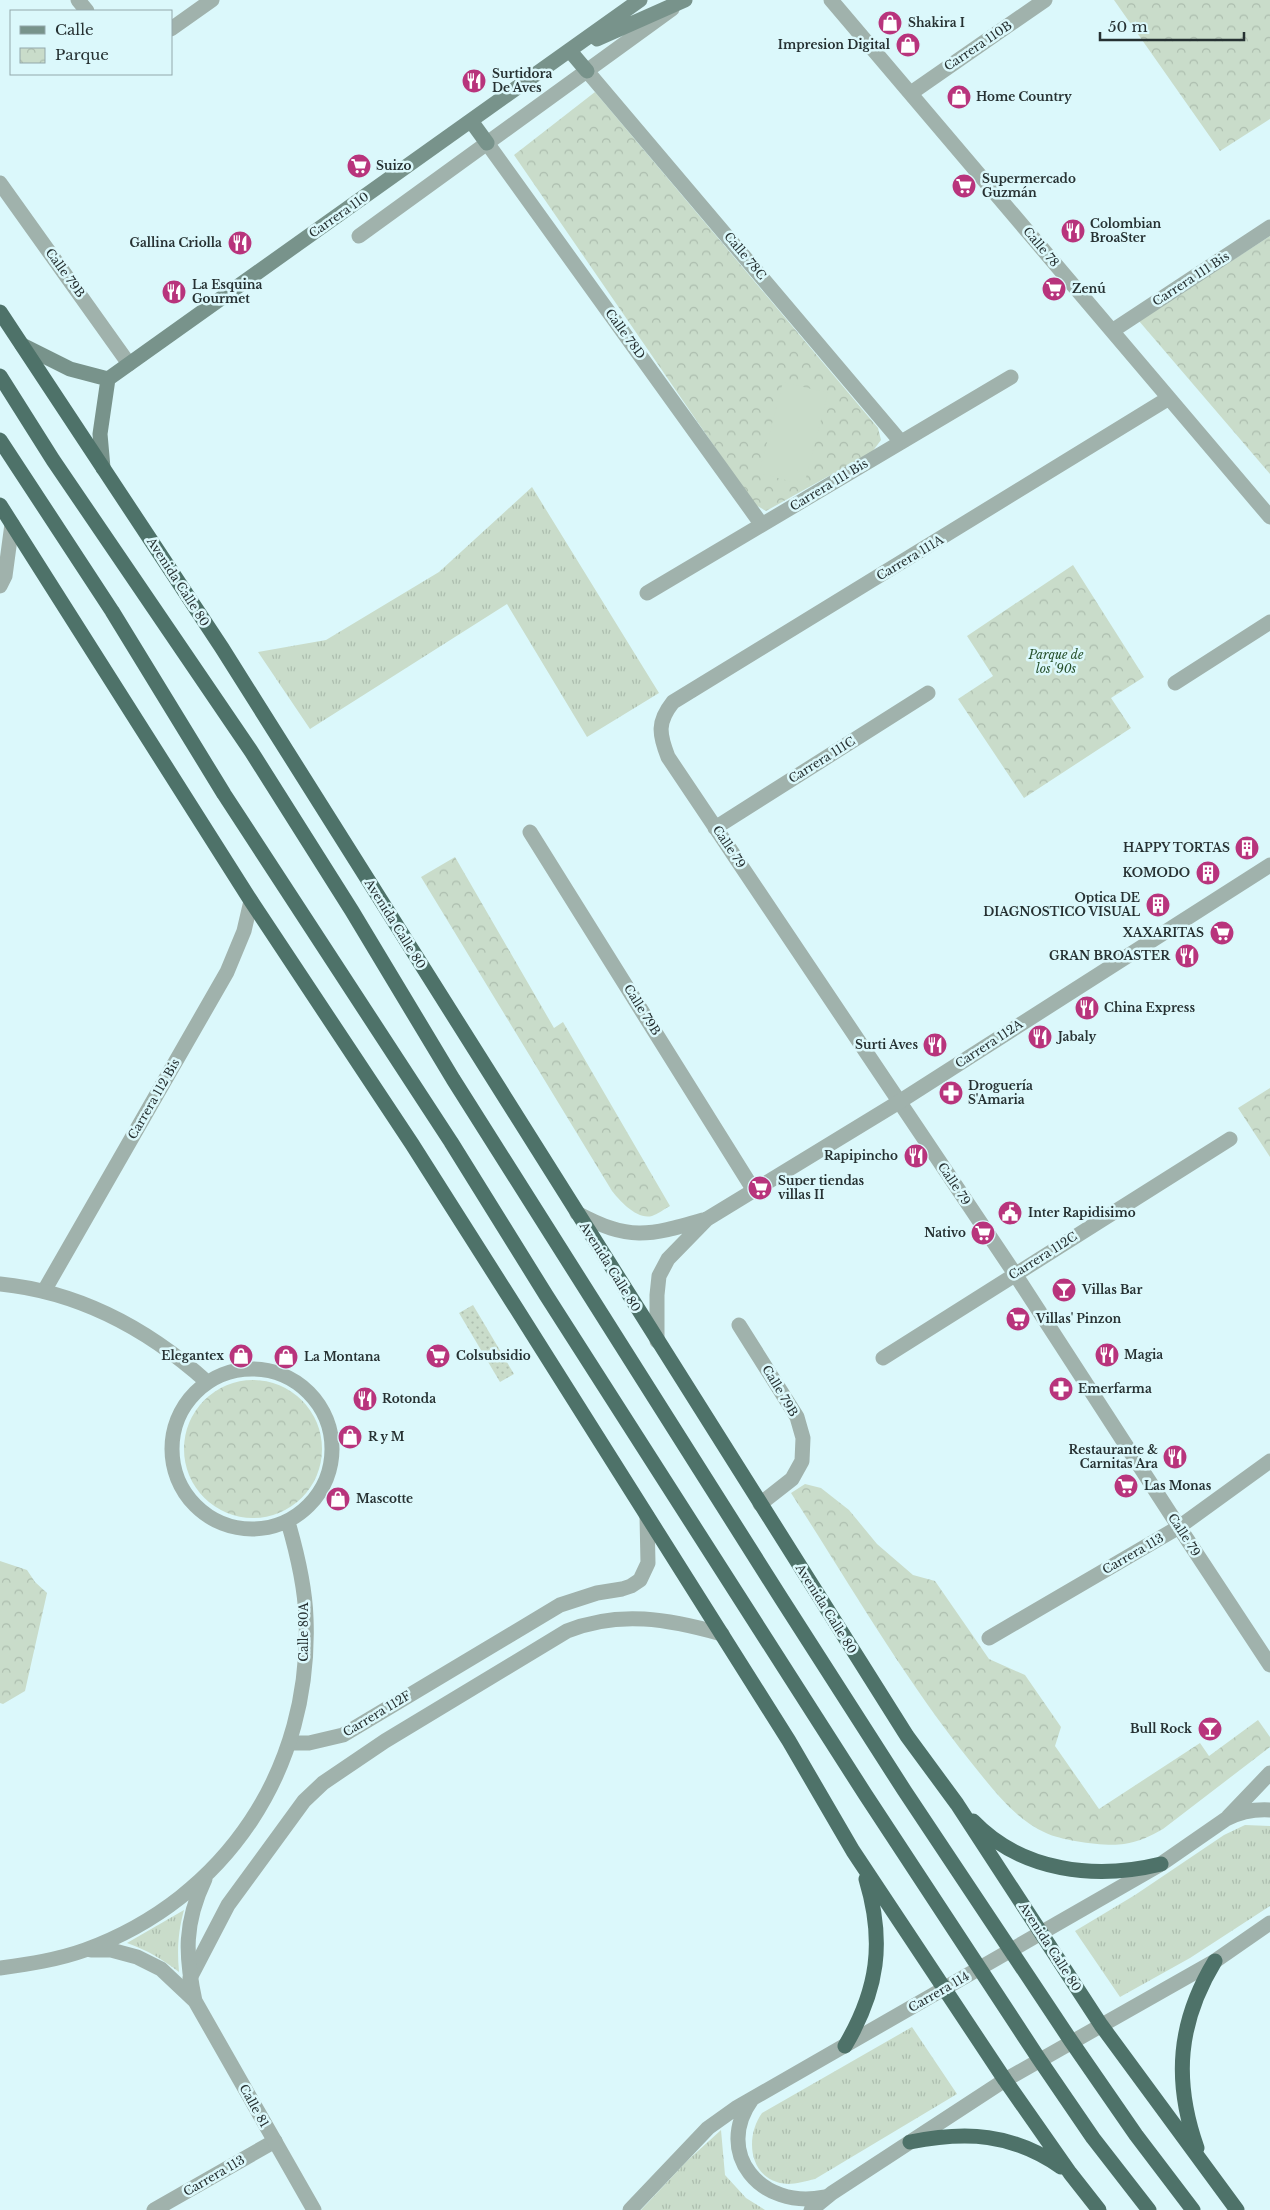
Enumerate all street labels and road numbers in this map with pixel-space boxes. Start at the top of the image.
street label: Carrera 110B [941,17,1015,74]
street label: Carrera 110 [306,189,371,241]
street label: Calle 78 [1020,224,1062,270]
street label: Calle 78C [721,229,770,282]
street label: Calle 79B [42,245,88,300]
street label: Carrera 111 Bis [1150,248,1232,309]
street label: Calle 78D [602,306,649,362]
street label: Carrera 111 Bis [787,455,870,514]
street label: Carrera 111A [874,531,947,583]
street label: Avenida Calle 80 [143,534,213,629]
street label: Carrera 111C [786,733,858,786]
street label: Calle 79 [710,823,749,871]
street label: Avenida Calle 80 [361,875,429,971]
street label: Calle 79B [621,981,664,1038]
street label: Carrera 112A [952,1016,1026,1071]
street label: Carrera 112 Bis [124,1056,183,1142]
street label: Calle 79 [935,1160,974,1208]
street label: Avenida Calle 80 [576,1218,644,1314]
street label: Carrera 112C [1006,1229,1080,1283]
street label: Calle 79B [759,1362,802,1419]
street label: Calle 79 [1165,1510,1204,1559]
street label: Carrera 113 [1099,1530,1166,1577]
street label: Avenida Calle 80 [792,1560,860,1656]
street label: Calle 80A [296,1602,311,1662]
street label: Carrera 112F [340,1687,413,1740]
street label: Avenida Calle 80 [1015,1899,1085,1994]
street label: Carrera 114 [906,1968,972,2015]
street label: Calle 81 [236,2082,272,2130]
street label: Carrera 113 [180,2152,247,2199]

